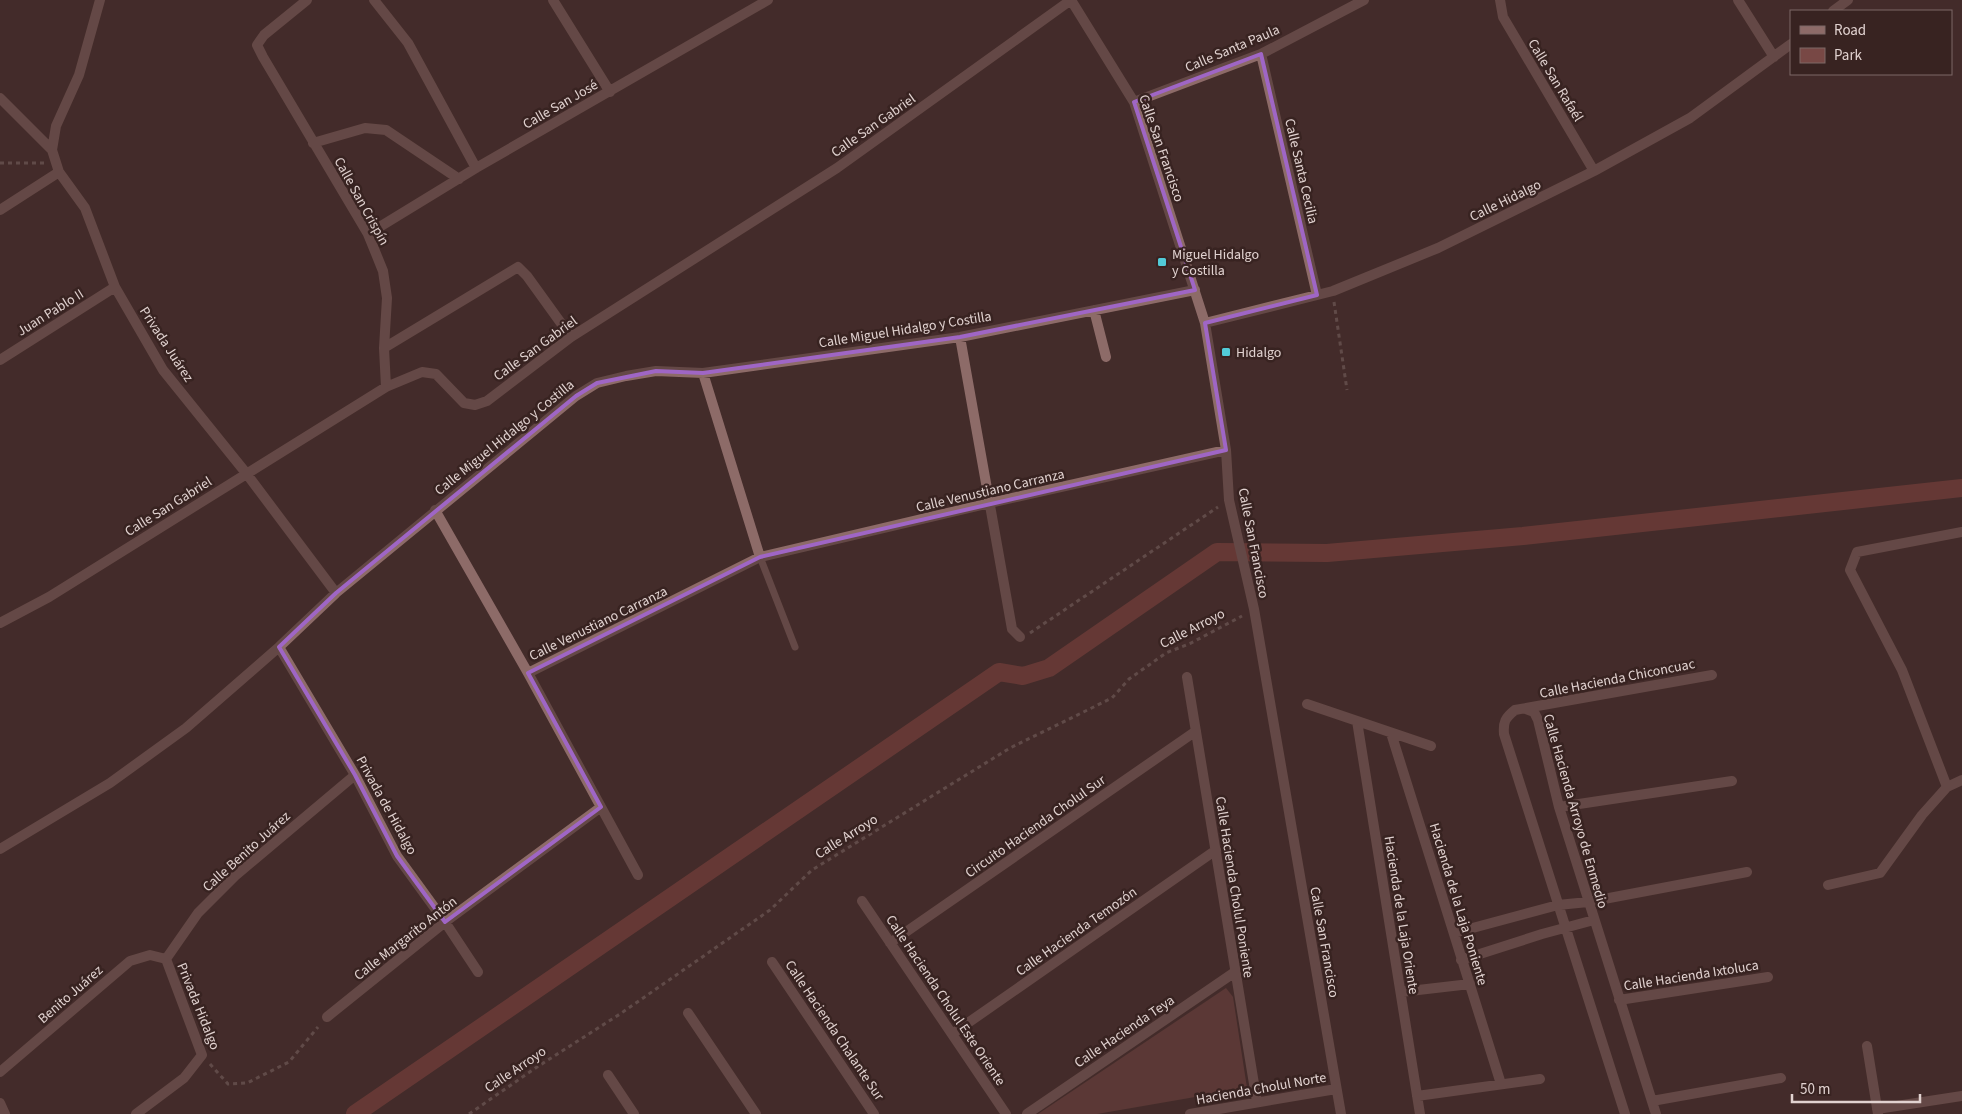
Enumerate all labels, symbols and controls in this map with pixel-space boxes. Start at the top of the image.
legend [1790,10,1952,75]
street label: Calle Santa Paula [1182,20,1283,78]
text: Road [1834,20,1866,41]
street label: Calle San Rafaél [1523,35,1588,126]
text: Park [1834,45,1863,66]
street label: Calle San José [519,75,602,135]
street label: Calle San Gabriel [827,89,920,162]
street label: Calle San Francisco [1133,92,1189,205]
street label: Calle Santa Cecilia [1279,117,1323,226]
street label: Calle San Crispín [329,154,394,249]
street label: Calle Hidalgo [1466,175,1545,227]
place label: Miguel Hidalgo y Costilla [1172,245,1259,281]
marker: Miguel Hidalgo y Costilla [1156,256,1168,268]
street label: Juan Pablo II [13,284,88,341]
street label: Privada Juárez [134,303,198,386]
street label: Calle Miguel Hidalgo y Costilla [817,306,993,354]
street label: Calle San Gabriel [490,311,582,386]
place label: Hidalgo [1236,343,1281,363]
marker: Hidalgo [1220,346,1232,358]
street label: Calle Miguel Hidalgo y Costilla [430,375,579,500]
street label: Calle Venustiano Carranza [914,464,1066,518]
street label: Calle San Gabriel [121,472,216,542]
street label: Calle San Francisco [1233,486,1274,600]
street label: Calle Venustiano Carranza [526,582,671,666]
street label: Calle Arroyo [1156,604,1229,654]
street label: Calle Hacienda Chiconcuac [1538,654,1697,704]
street label: Calle Hacienda Arroyo de Enmedio [1538,712,1612,911]
street label: Privada de Hidalgo [351,752,422,858]
street label: Circuito Hacienda Cholul Sur [961,771,1110,883]
street label: Calle Hacienda Cholul Poniente [1210,795,1258,979]
street label: Calle Benito Juárez [198,807,295,897]
street label: Calle Arroyo [811,810,882,864]
street label: Hacienda de la Laja Poniente [1424,821,1492,988]
street label: Hacienda de la Laja Oriente [1379,835,1423,996]
street label: Calle Hacienda Temozón [1012,882,1141,981]
street label: Calle San Francisco [1304,885,1344,999]
street label: Calle Margarito Antón [350,892,461,985]
street label: Calle Hacienda Cholul Este Oriente [880,911,1010,1090]
street label: Calle Hacienda Ixtoluca [1622,955,1760,997]
street label: Calle Hacienda Chalante Sur [780,956,889,1105]
street label: Privada Hidalgo [171,960,225,1053]
street label: Benito Juárez [34,961,108,1029]
street label: Calle Hacienda Teya [1070,991,1179,1073]
street label: Calle Arroyo [481,1042,550,1098]
street label: Hacienda Cholul Norte [1194,1068,1328,1110]
scale bar [1792,1072,1920,1104]
text: 50 m [1800,1079,1830,1100]

